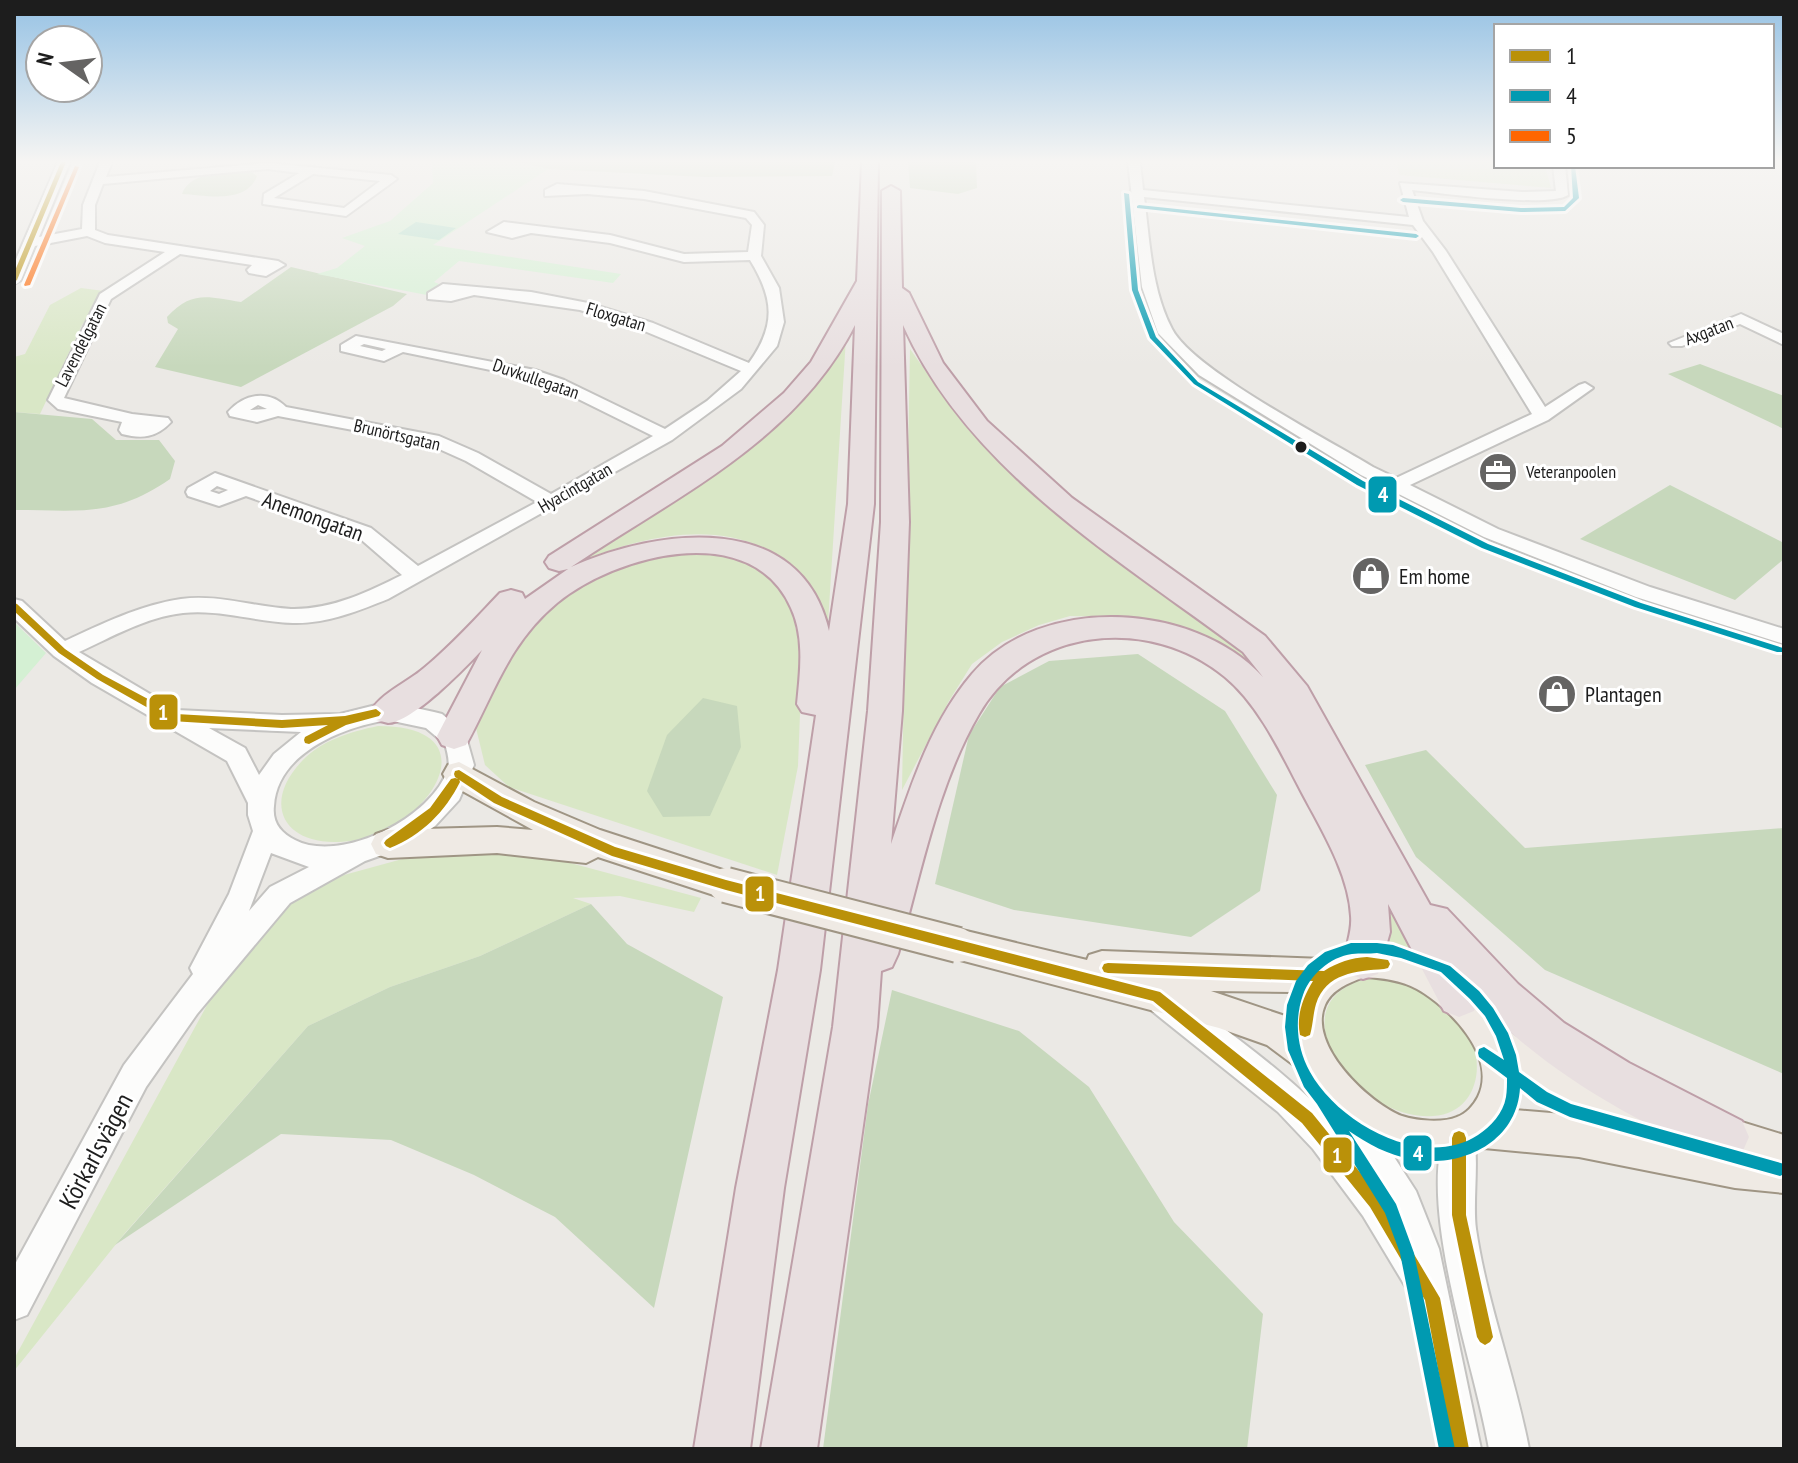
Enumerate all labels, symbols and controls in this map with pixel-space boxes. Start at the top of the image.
north arrow [24,24,104,104]
legend [1494,24,1774,168]
text: 1 [1566,40,1577,71]
text: N [30,50,60,68]
text: 4 [1566,80,1577,111]
text: 5 [1566,120,1577,151]
street label: Floxgatan [584,297,649,336]
street label: Lavendelgatan [50,299,112,391]
street label: Axgatan [1681,311,1736,350]
street label: Duvkullegatan [490,353,582,404]
street label: Brunörtsgatan [351,413,443,456]
unlabelled marker [1293,439,1309,455]
office icon: Veteranpoolen [1477,451,1519,493]
street label: Hyacintgatan [534,457,616,518]
place label: Veteranpoolen [1525,460,1616,483]
line badge: 4 [1367,475,1398,514]
text: 4 [1378,480,1389,508]
street label: Anemongatan [259,485,367,547]
shop icon: Em home [1350,555,1392,597]
place label: Em home [1399,562,1470,590]
shop icon: Plantagen [1536,673,1578,715]
place label: Plantagen [1585,680,1662,708]
line badge: 1 [148,693,179,731]
text: 1 [158,698,168,726]
line badge: 1 [744,875,775,913]
text: 1 [755,879,765,907]
street label: Körkarlsvägen [51,1087,140,1214]
line badge: 4 [1402,1134,1433,1172]
line badge: 1 [1322,1136,1353,1174]
text: 4 [1413,1139,1424,1167]
text: 1 [1332,1141,1342,1169]

